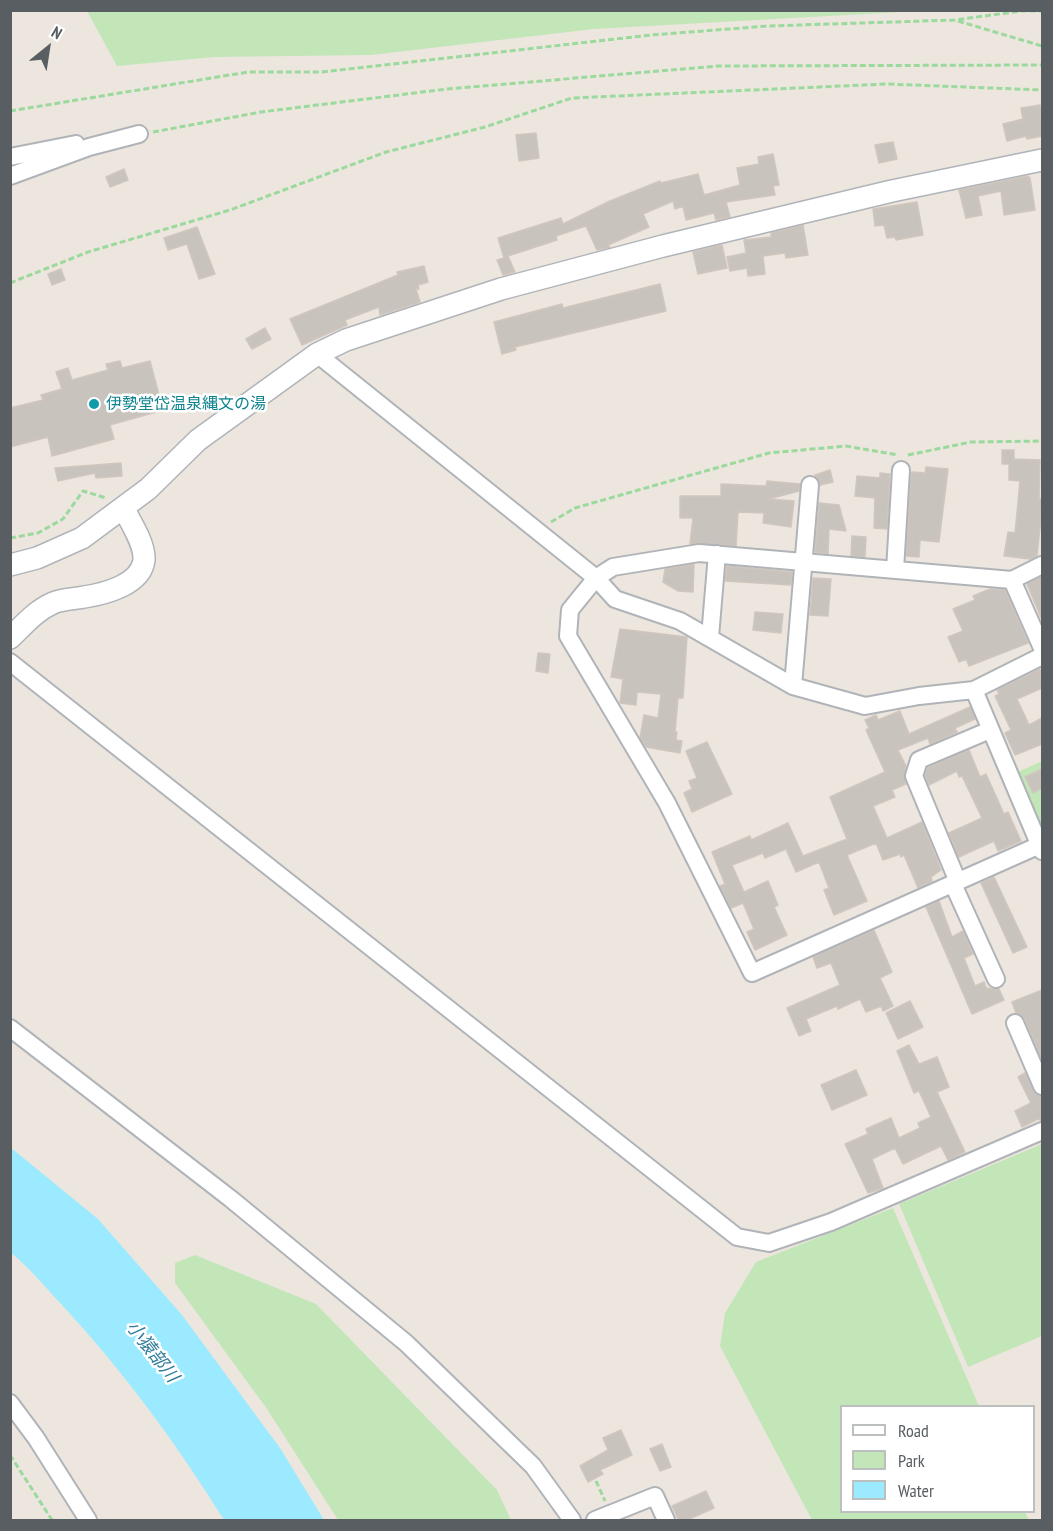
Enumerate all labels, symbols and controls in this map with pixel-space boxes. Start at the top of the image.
north arrow [18,18,78,78]
text: N [48,22,66,43]
place label: 伊勢堂岱温泉縄文の湯 [106,394,266,414]
marker: 伊勢堂岱温泉縄文の湯 [87,397,101,411]
water label: 小猿部川 [121,1317,183,1387]
legend [840,1405,1035,1513]
text: Road [898,1419,929,1442]
text: Park [898,1449,925,1472]
text: Water [898,1479,934,1502]

